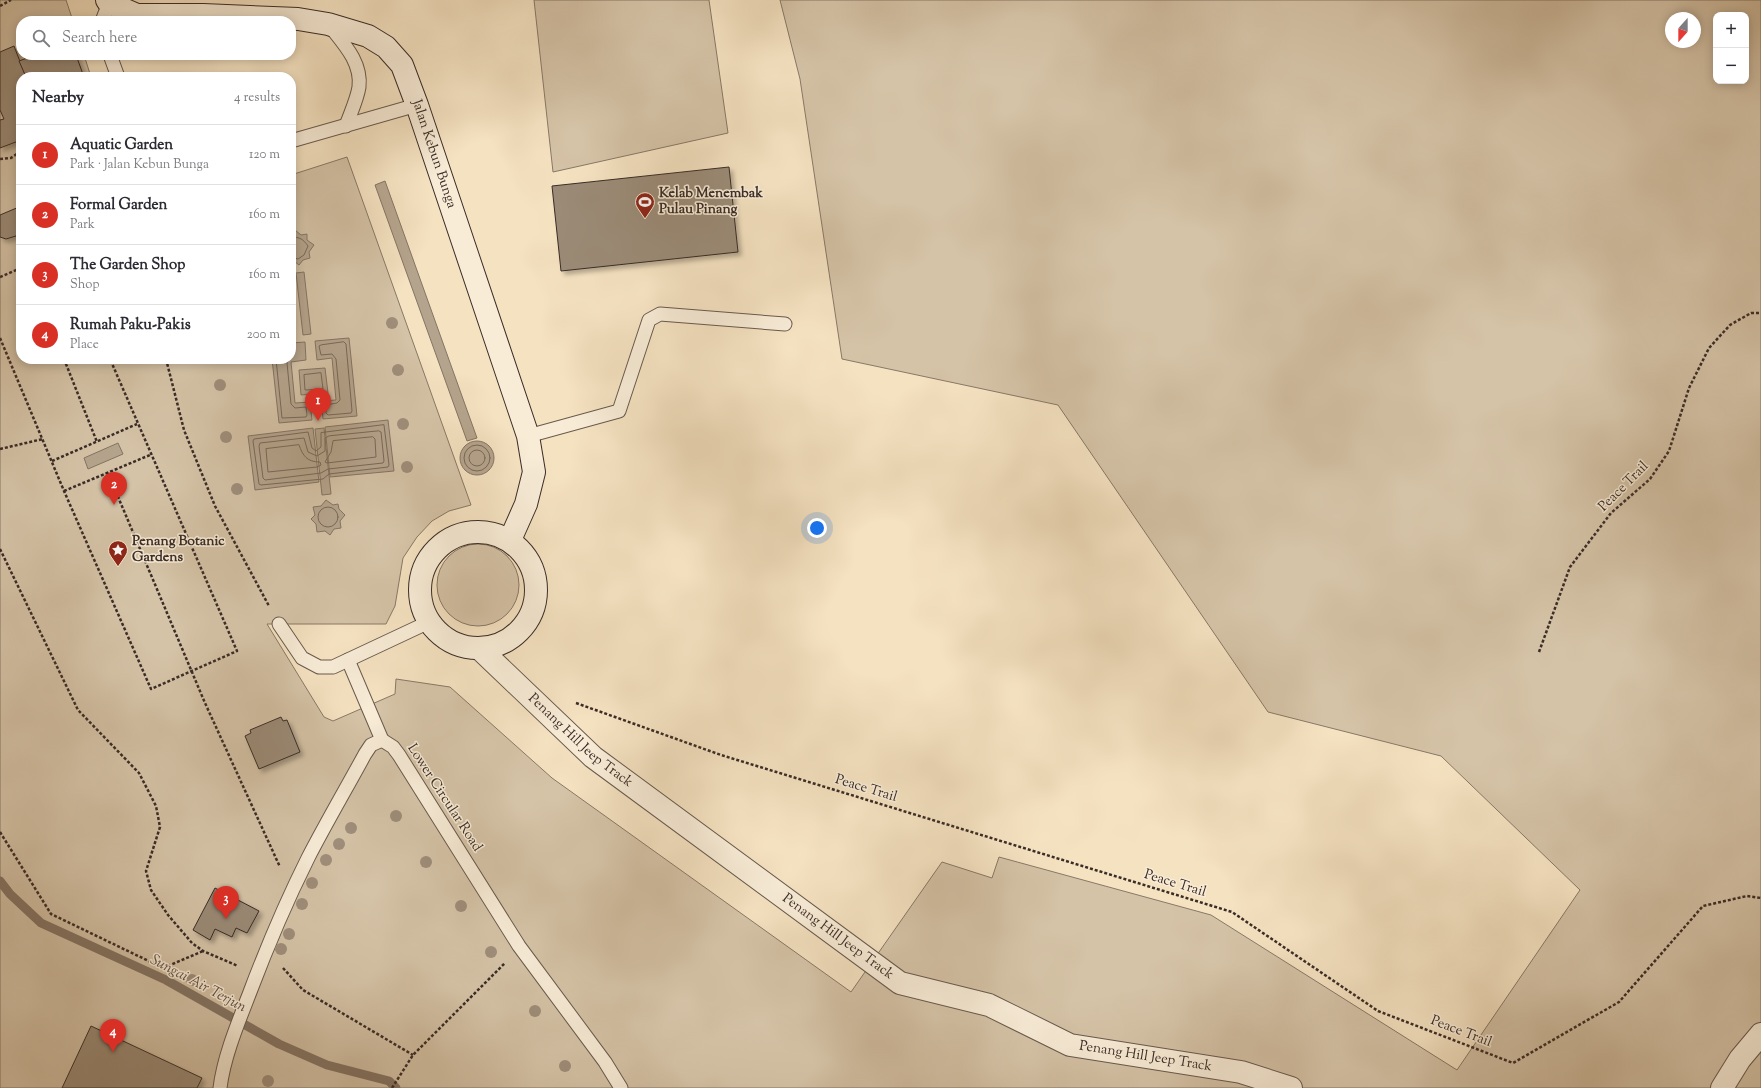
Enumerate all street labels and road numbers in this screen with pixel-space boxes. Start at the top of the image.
street label: Jalan Kebun Bunga [406,96,461,212]
street label: Peace Trail [1594,457,1654,517]
street label: Penang Hill Jeep Track [523,689,637,793]
street label: Lower Circular Road [402,740,486,856]
street label: Peace Trail [832,770,900,808]
street label: Peace Trail [1141,865,1209,903]
street label: Penang Hill Jeep Track [778,889,898,985]
street label: Peace Trail [1427,1011,1495,1053]
street label: Penang Hill Jeep Track [1078,1037,1214,1077]

